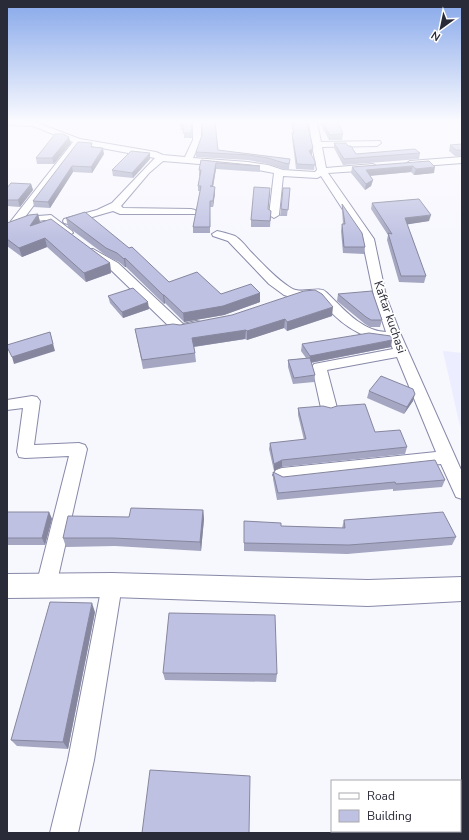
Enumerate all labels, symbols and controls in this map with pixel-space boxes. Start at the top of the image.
north arrow [421,8,461,48]
text: N [428,27,443,44]
street label: Kaftar kuchasi [370,279,410,355]
legend [331,780,461,832]
text: Road [367,788,395,804]
text: Building [367,808,412,824]

